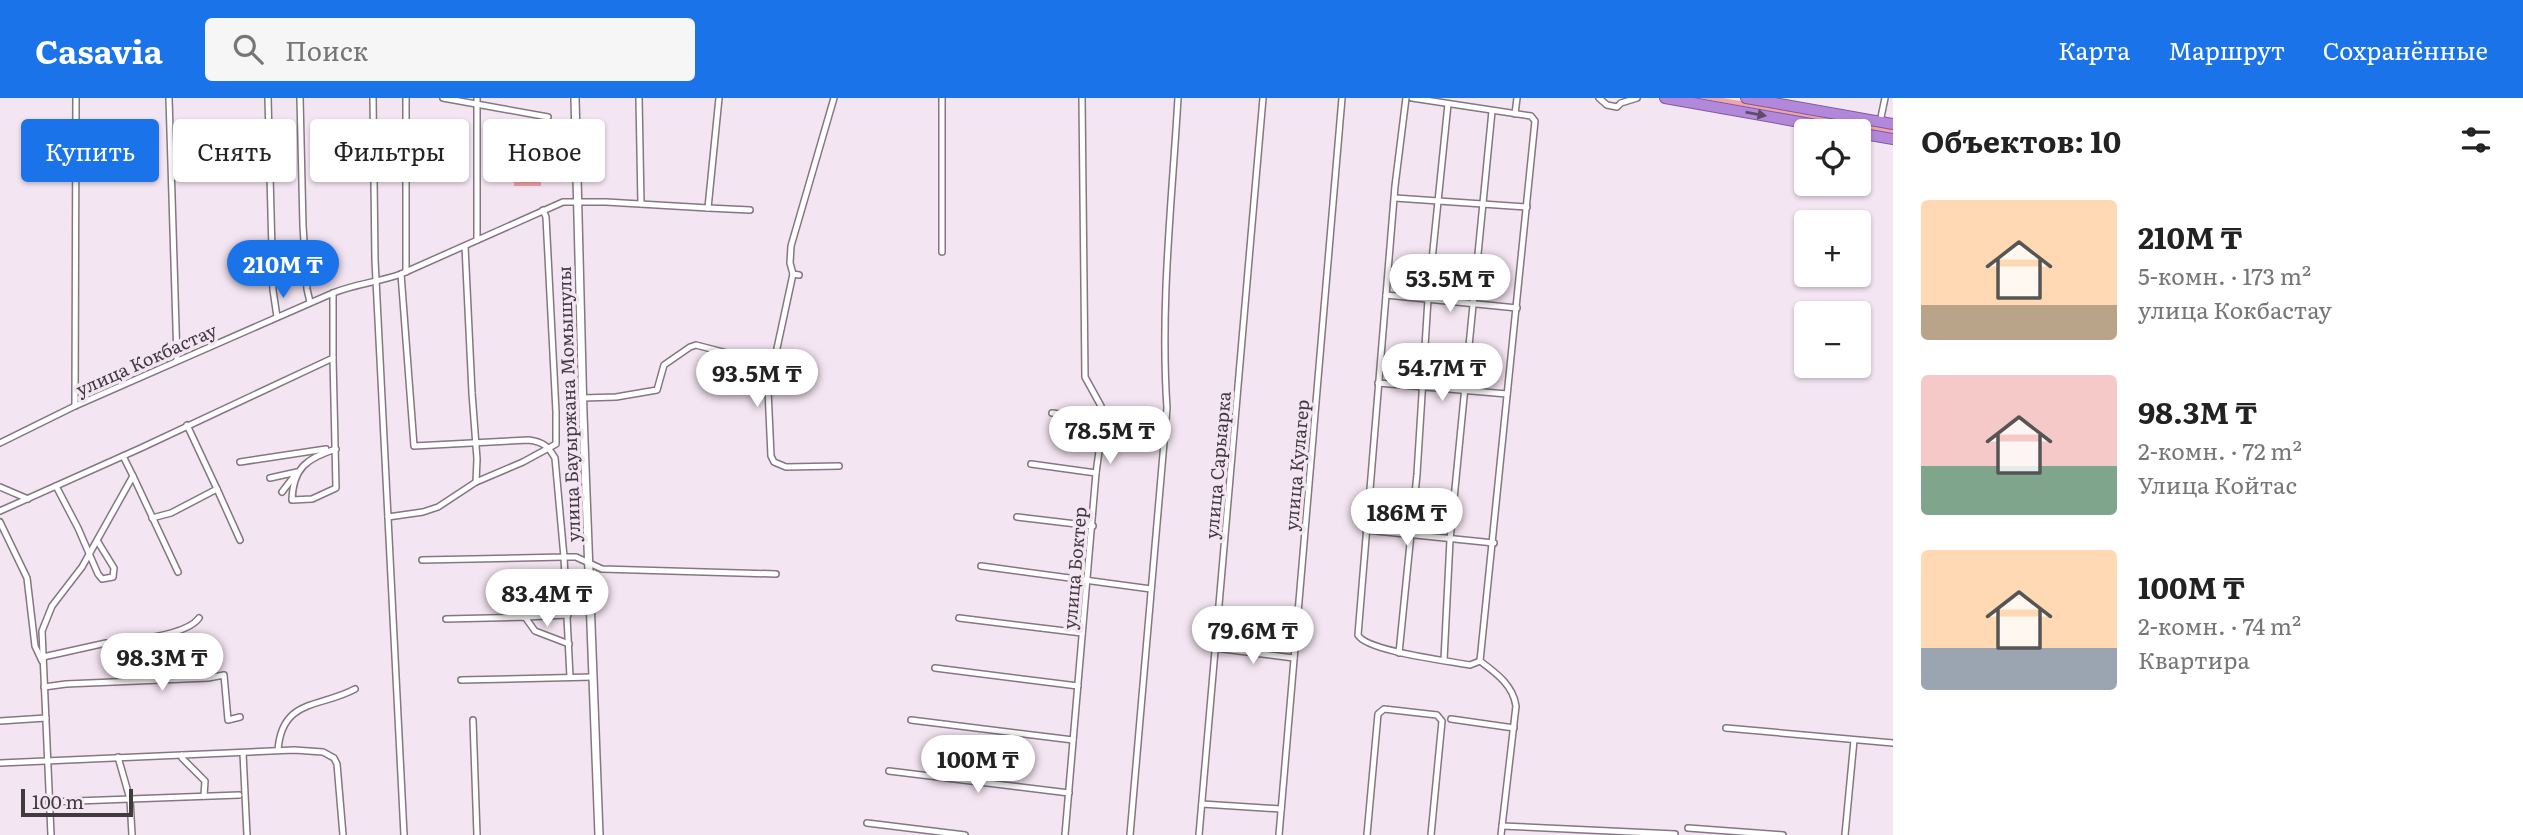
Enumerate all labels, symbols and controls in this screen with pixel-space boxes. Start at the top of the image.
search box [205,18,695,81]
text: Casavia [35,25,163,74]
icon: search [229,30,267,68]
text: Поиск [285,30,368,69]
text: Карта [2058,32,2130,67]
text: Маршрут [2168,32,2285,67]
text: Сохранённые [2323,32,2488,67]
one-way arrow [1745,109,1767,120]
text: Объектов: 10 [1921,118,2121,162]
chip: Купить [21,119,159,182]
chip: Снять [173,119,296,182]
chip: Фильтры [310,119,469,182]
chip: Новое [483,119,605,182]
map controls [1794,119,1871,378]
button: locate [1794,119,1871,196]
icon: filters [2457,121,2495,159]
button: + [1794,210,1871,287]
text: 210M ₸ [2138,214,2242,258]
icon: home [1977,228,2061,312]
pin: 210M ₸ [226,240,340,300]
text: 210M ₸ [243,246,323,280]
pin: 53.5M ₸ [1385,254,1515,314]
text: 5-комн. · 173 m² [2138,258,2311,292]
text: 53.5M ₸ [1405,260,1495,294]
street label: улица Бауыржана Момышулы [550,266,586,542]
text: улица Кокбастау [2138,292,2332,326]
button: − [1794,301,1871,378]
street label: улица Кокбастау [71,316,221,402]
pin: 54.7M ₸ [1377,344,1507,403]
text: 54.7M ₸ [1398,349,1486,383]
pin: 93.5M ₸ [692,350,822,409]
text: 93.5M ₸ [712,355,802,389]
text: 98.3M ₸ [2138,389,2257,433]
street label: улица Сарыарка [1197,390,1237,540]
street label: улица Кулагер [1277,398,1315,532]
icon: home [1977,403,2061,487]
pin: 78.5M ₸ [1045,406,1175,466]
text: 78.5M ₸ [1065,412,1155,446]
text: 2-комн. · 72 m² [2138,433,2302,467]
text: Улица Койтас [2138,467,2297,501]
pin: 186M ₸ [1350,489,1464,548]
text: 186M ₸ [1367,494,1447,528]
street label: улица Боктер [1055,506,1093,630]
text: 100M ₸ [2138,564,2245,608]
pin: 83.4M ₸ [482,570,612,629]
text: 83.4M ₸ [502,575,592,609]
icon: home [1977,578,2061,662]
pin: 79.6M ₸ [1188,606,1318,666]
text: 2-комн. · 74 m² [2138,608,2301,642]
text: 79.6M ₸ [1208,612,1298,646]
pin: 98.3M ₸ [97,634,227,693]
text: 98.3M ₸ [116,639,208,673]
text: Квартира [2138,642,2250,676]
pin: 100M ₸ [921,736,1035,795]
text: 100M ₸ [937,741,1019,775]
scale bar [21,786,133,818]
text: 100 m [32,787,84,815]

